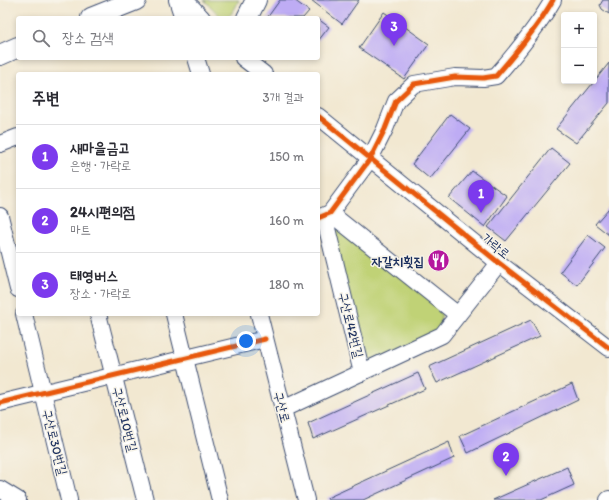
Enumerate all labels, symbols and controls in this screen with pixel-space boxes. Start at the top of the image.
map controls [561,12,597,84]
button: + [561,12,597,48]
pin: 3 [381,13,407,46]
search box [16,16,320,60]
icon: search [30,27,52,49]
text: 장소 검색 [62,29,114,47]
button: − [561,48,597,84]
text: 주변 [32,88,59,108]
text: 3개 결과 [263,90,304,105]
text: 새마을금고 [70,139,130,157]
text: 1 [42,149,48,164]
text: 150 m [269,149,304,164]
text: 은행 · 가락로 [70,158,131,173]
pin: 1 [468,180,494,213]
text: 24시편의점 [70,203,135,221]
text: 2 [42,213,48,228]
text: 160 m [269,213,304,228]
text: 마트 [70,222,91,237]
street label: 가락로 [479,230,513,262]
restaurant icon: 자갈치횟집 [426,248,452,274]
place label: 자갈치횟집 [371,254,424,269]
text: 태영버스 [70,267,118,285]
text: 3 [41,277,49,292]
text: 180 m [269,277,304,292]
text: 장소 · 가락로 [70,286,131,301]
street label: 구산로42번길 [336,291,366,359]
your location [236,331,256,351]
street label: 구산로10번길 [110,385,140,453]
street label: 구산로 [271,390,293,424]
street label: 구산로30번길 [40,407,70,477]
pin: 2 [493,443,519,476]

